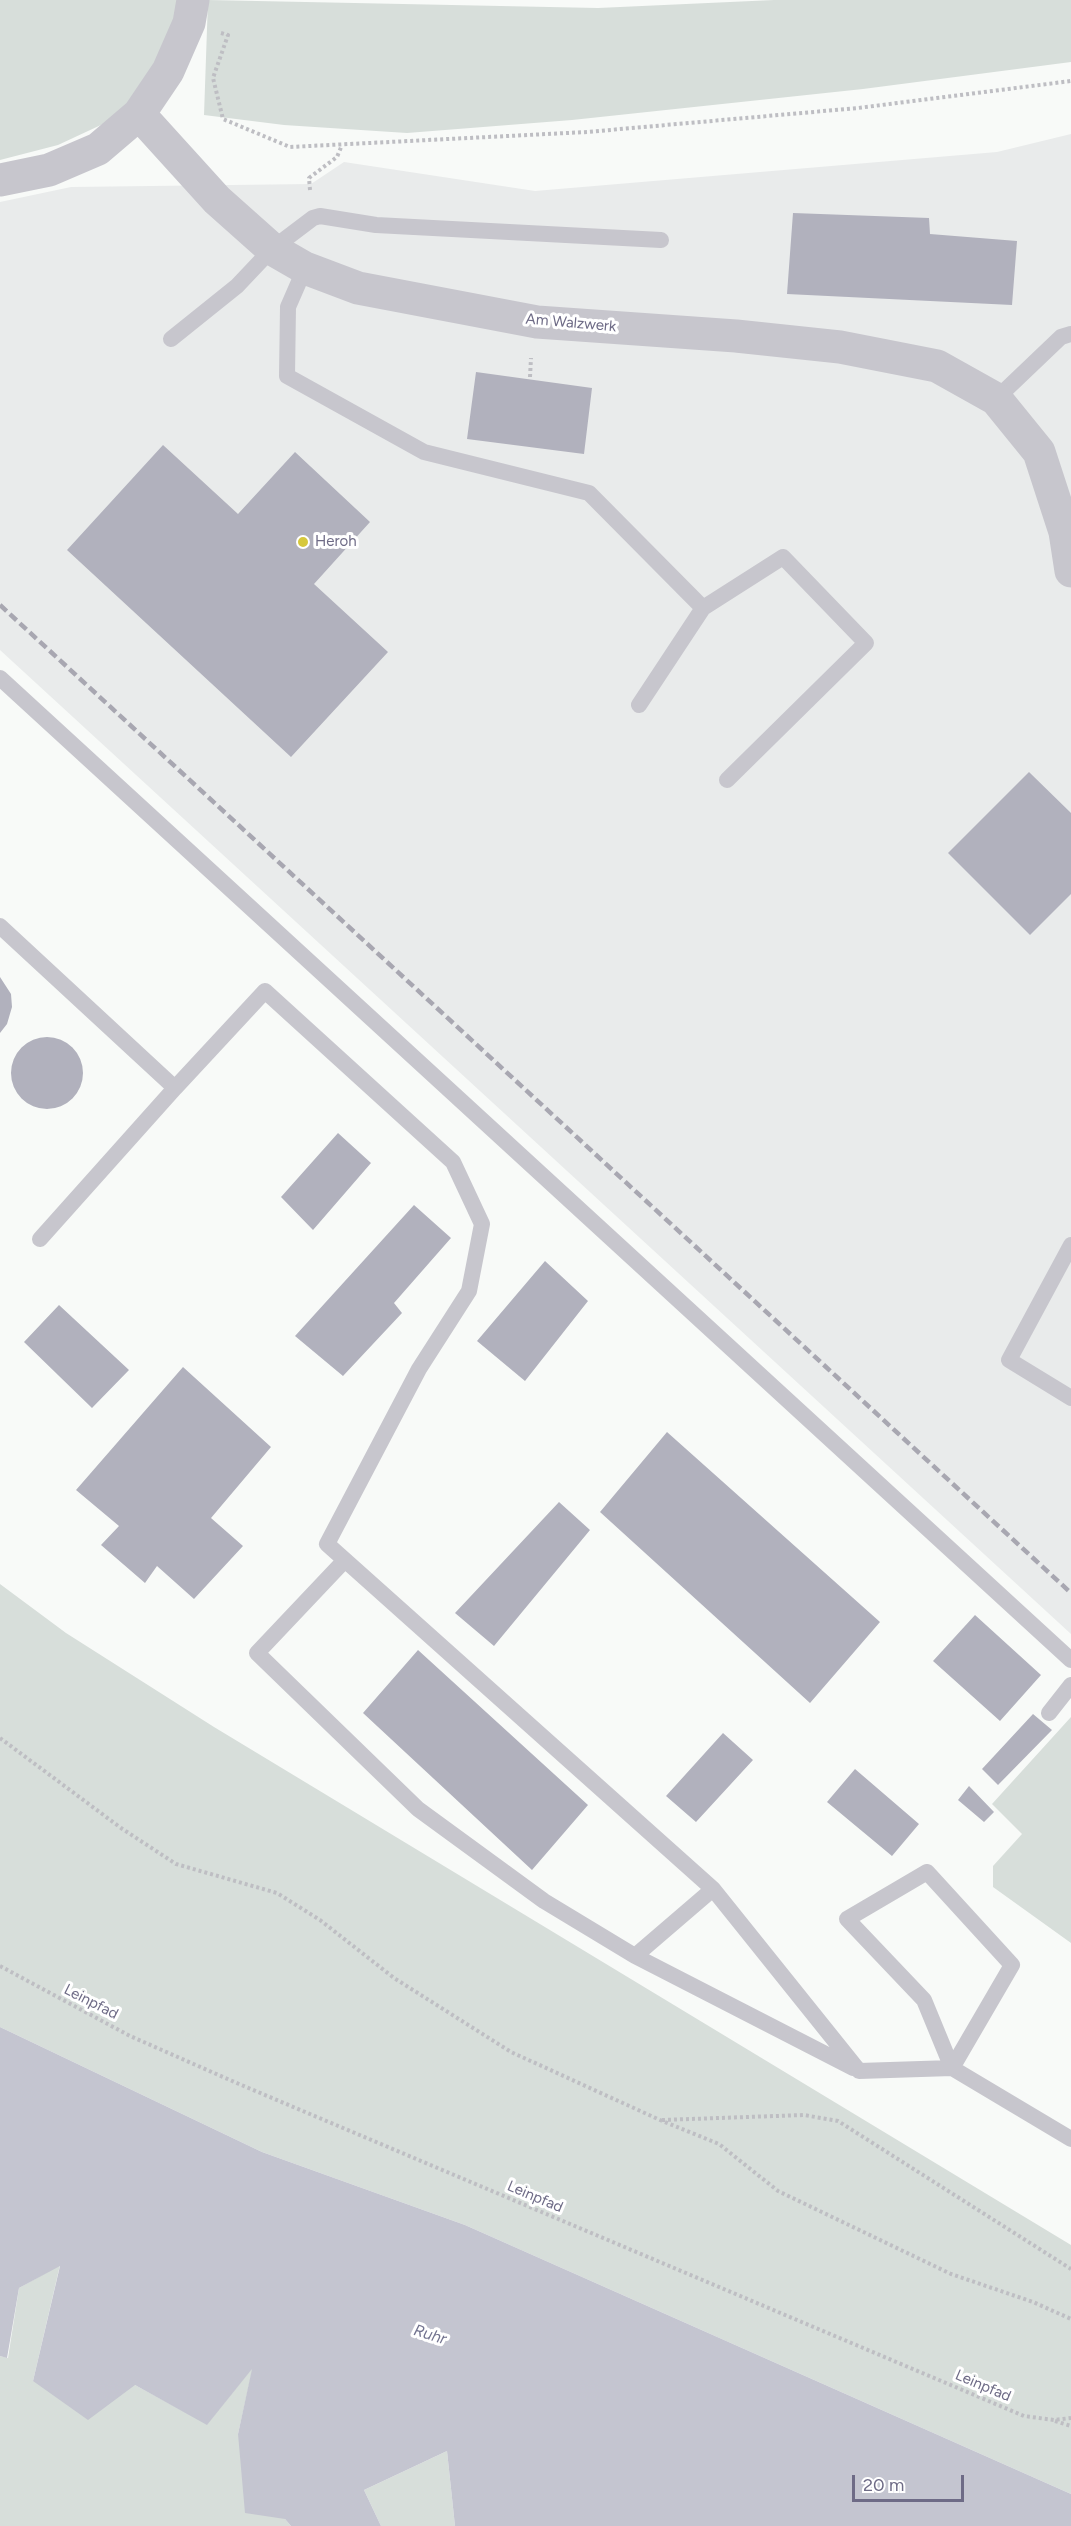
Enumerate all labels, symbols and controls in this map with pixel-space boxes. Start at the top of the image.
street label: Am Walzwerk [525,310,617,336]
place label: Heroh [315,533,357,551]
marker: Heroh [296,535,310,549]
street label: Leinpfad [61,1981,121,2023]
street label: Leinpfad [504,2177,566,2217]
water label: Ruhr [411,2321,449,2349]
street label: Leinpfad [952,2366,1014,2406]
scale bar [855,2463,968,2501]
text: 20 m [863,2474,904,2496]

